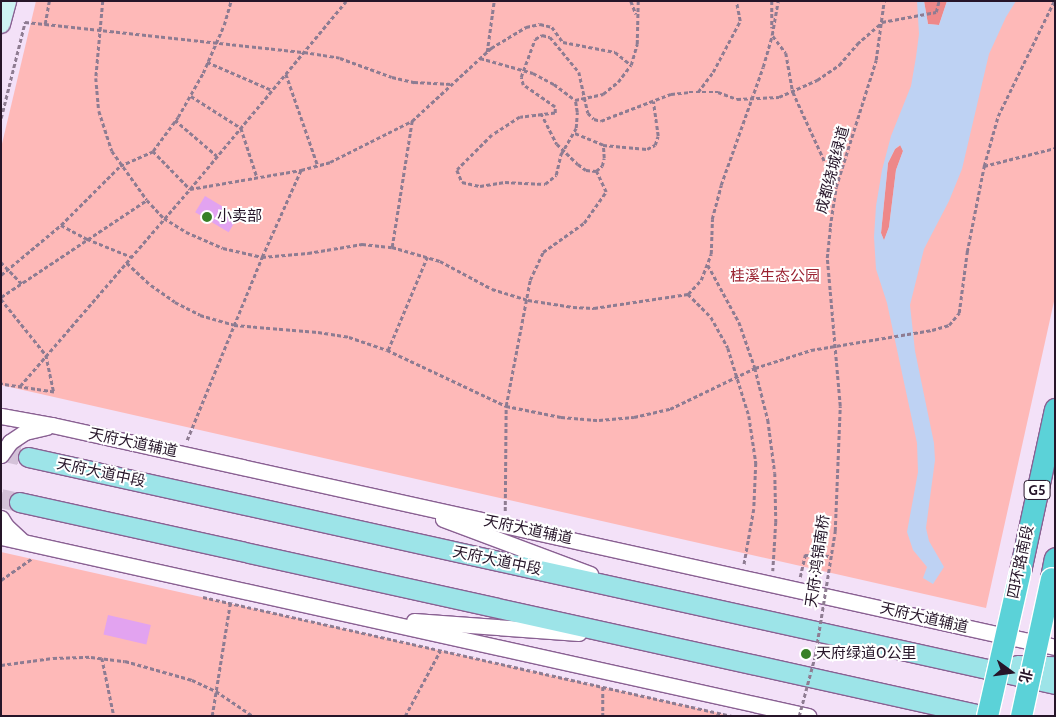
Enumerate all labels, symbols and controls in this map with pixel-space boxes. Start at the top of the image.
street label: 成都绕城绿道 [813,124,853,216]
place label: 小卖部 [217,208,262,226]
marker: 小卖部 [201,211,213,223]
park label: 桂溪生态公园 [730,268,820,286]
street label: 天府大道辅道 [87,425,179,461]
street label: 天府大道中段 [55,455,147,491]
road number: G5 [1023,478,1051,502]
street label: 天府大道辅道 [482,512,574,548]
street label: 天府·鸿锦南桥 [803,513,833,609]
street label: 四环路南段 [1004,523,1038,601]
street label: 天府大道中段 [451,543,543,579]
street label: 天府大道辅道 [878,599,970,637]
place label: 天府绿道0公里 [816,645,916,663]
north arrow [986,647,1036,697]
marker: 天府绿道0公里 [800,648,812,660]
text: 北 [1015,667,1036,685]

